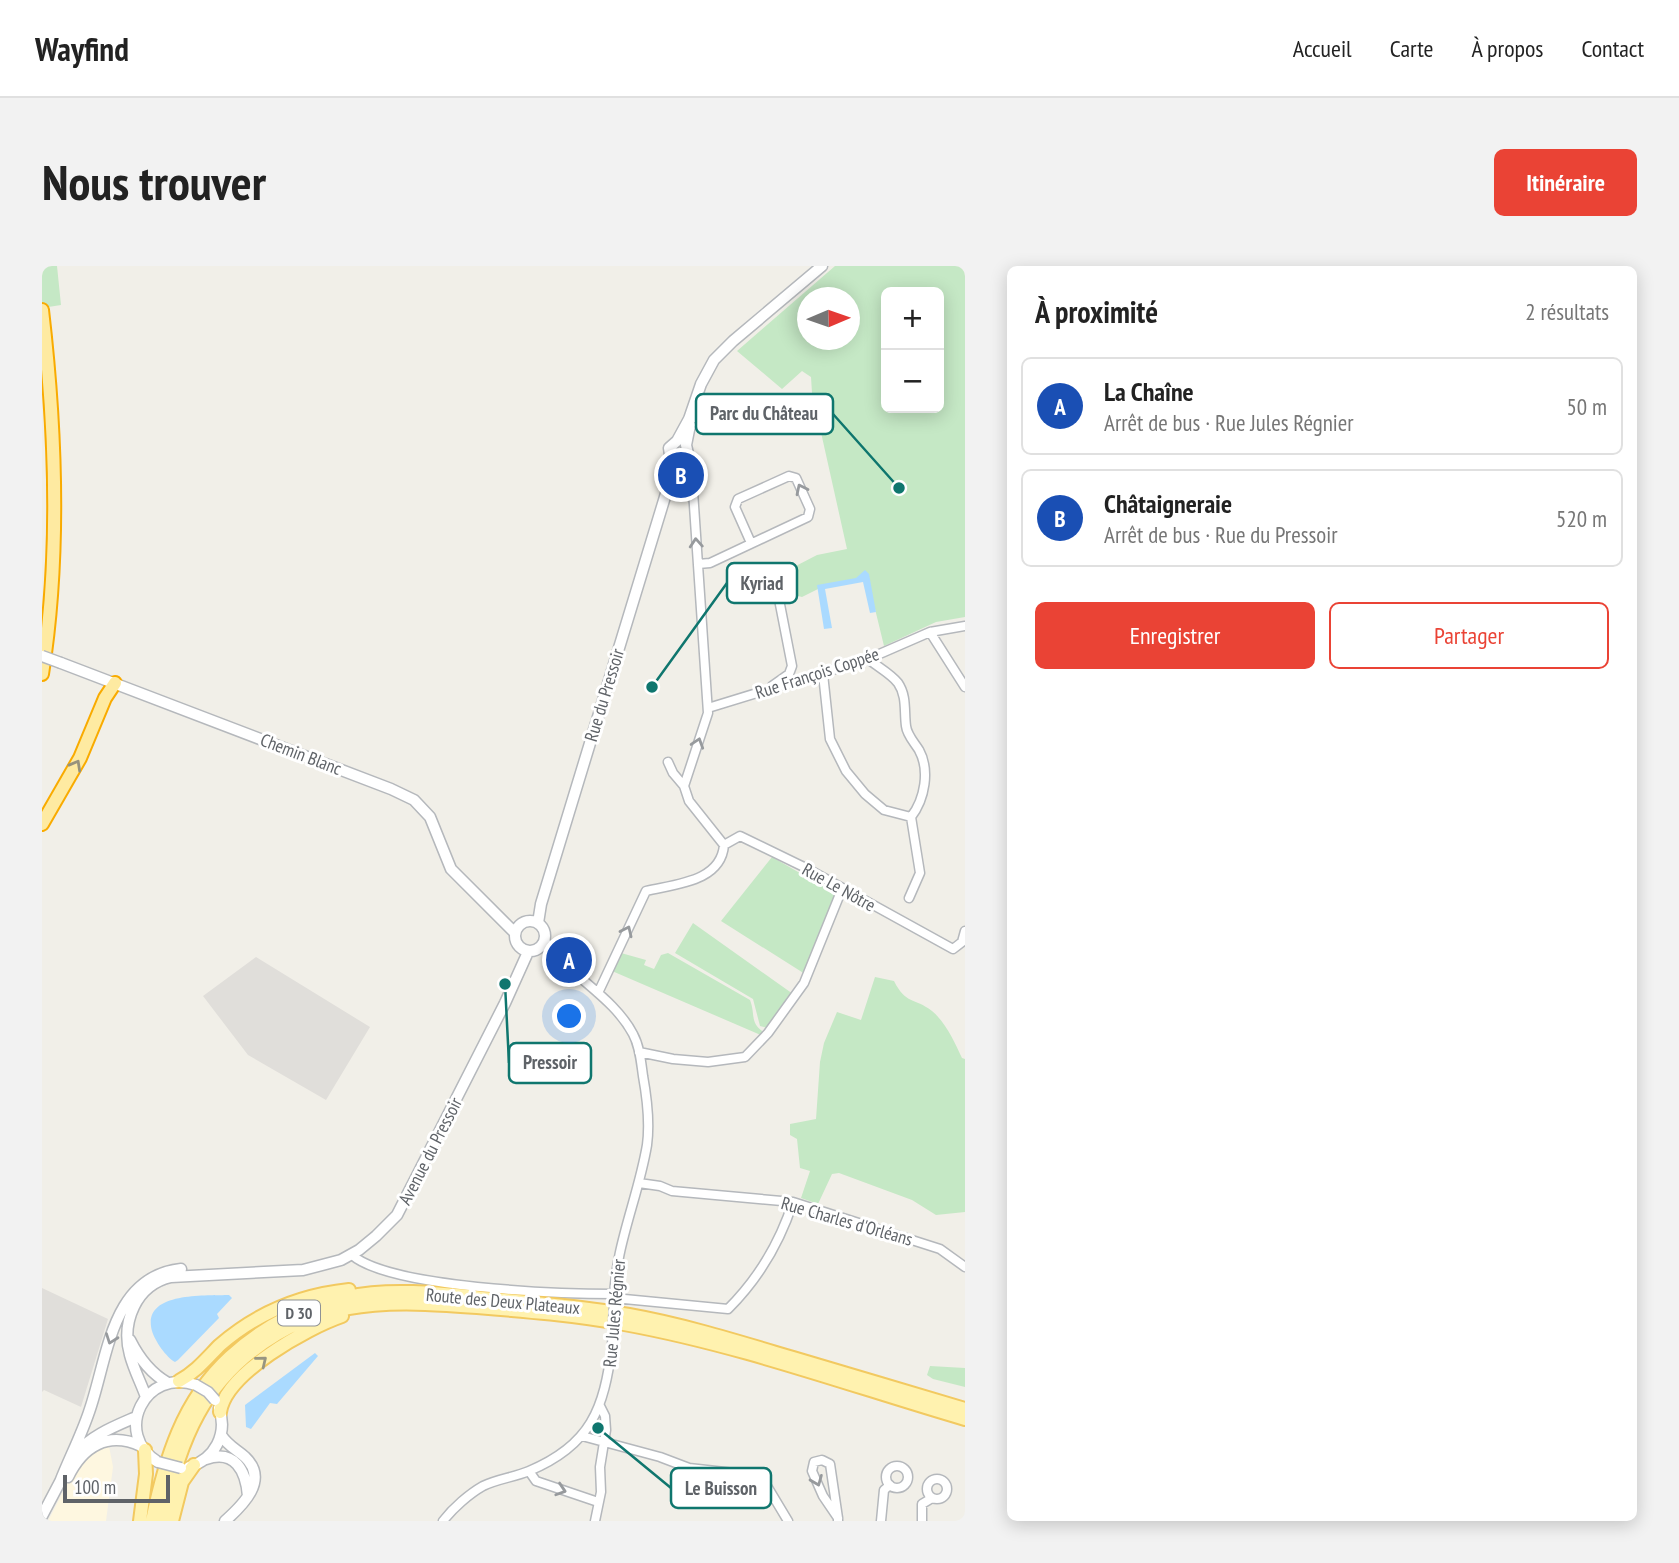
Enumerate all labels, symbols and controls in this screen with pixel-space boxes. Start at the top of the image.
text: Wayfind [35,27,129,70]
text: Accueil [1293,33,1352,64]
text: Carte [1390,33,1433,64]
text: À propos [1471,33,1543,64]
text: Contact [1581,33,1644,64]
button: Itinéraire [1494,149,1637,216]
text: Nous trouver [42,150,266,214]
north arrow [797,287,860,350]
map controls [881,287,944,413]
button: + [881,287,944,350]
text: À proximité [1035,292,1158,331]
text: 2 résultats [1525,297,1609,326]
button: − [881,350,944,413]
text: La Chaîne [1104,375,1194,408]
text: A [1054,392,1066,421]
text: 50 m [1566,392,1607,421]
callout: Parc du Château [696,394,833,434]
text: Parc du Château [710,401,818,425]
text: Arrêt de bus · Rue Jules Régnier [1104,408,1354,437]
pin: B [658,449,704,501]
one-way arrow [795,484,809,496]
text: Châtaigneraie [1104,487,1232,520]
text: B [1054,504,1066,533]
text: 520 m [1556,504,1607,533]
text: Arrêt de bus · Rue du Pressoir [1104,520,1337,549]
one-way arrow [689,537,704,548]
callout: Kyriad [727,563,797,603]
text: Kyriad [741,571,783,595]
button: Enregistrer [1035,602,1315,669]
button: Partager [1329,602,1609,669]
street label: Rue François Coppée [752,642,882,704]
street label: Rue du Pressoir [579,646,629,744]
street label: Chemin Blanc [257,728,345,780]
one-way arrow [690,738,704,750]
one-way arrow [68,760,81,772]
street label: Rue Le Nôtre [798,857,880,917]
one-way arrow [619,926,633,938]
pin: A [546,934,592,986]
your location [552,999,586,1033]
callout: Pressoir [509,1043,591,1083]
text: Pressoir [523,1050,577,1074]
street label: Avenue du Pressoir [393,1093,467,1209]
street label: Rue Charles d'Orléans [779,1191,915,1251]
street label: Rue Jules Régnier [598,1258,630,1368]
street label: Route des Deux Plateaux [425,1283,581,1319]
road number: D 30 [278,1301,320,1326]
one-way arrow [105,1332,119,1344]
one-way arrow [253,1357,266,1369]
callout: Le Buisson [671,1468,771,1508]
scale bar [63,1472,170,1504]
one-way arrow [808,1474,822,1486]
text: 100 m [74,1475,116,1499]
text: Le Buisson [685,1476,757,1500]
one-way arrow [554,1481,566,1496]

